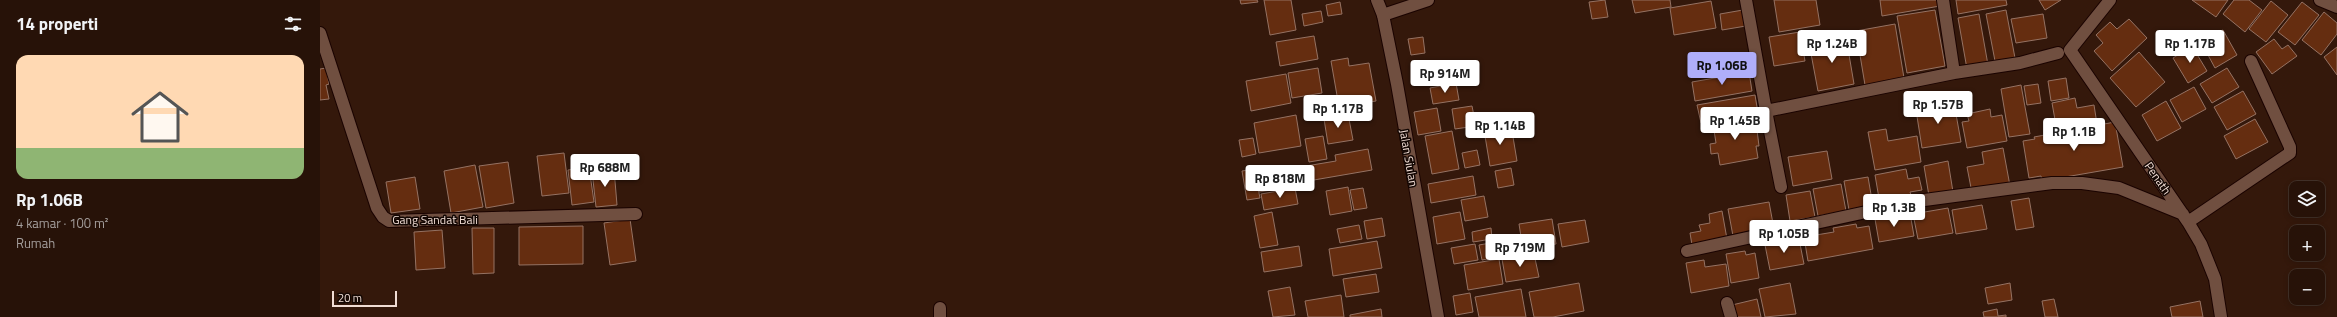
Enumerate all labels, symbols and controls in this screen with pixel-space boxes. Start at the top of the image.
text: 14 properti [16,11,98,37]
icon: filters [282,13,304,35]
pin: Rp 1.24B [1791,30,1873,64]
pin: Rp 1.17B [2149,30,2231,64]
text: Rp 1.24B [1806,33,1858,53]
text: Rp 1.17B [2164,33,2216,53]
pin: Rp 1.06B [1681,52,1763,86]
text: Rp 1.06B [1696,55,1748,75]
pin: Rp 914M [1408,60,1482,94]
text: Rp 914M [1420,63,1471,83]
icon: home [124,81,196,153]
pin: Rp 1.57B [1897,91,1979,125]
text: Rp 1.57B [1912,94,1964,114]
pin: Rp 1.17B [1297,95,1379,129]
text: Rp 1.17B [1312,98,1364,118]
pin: Rp 1.45B [1694,107,1776,141]
text: Rp 1.45B [1709,110,1761,130]
pin: Rp 1.14B [1459,112,1541,146]
text: Rp 1.14B [1474,115,1526,135]
pin: Rp 1.1B [2037,118,2111,152]
text: Rp 1.1B [2052,121,2096,141]
street label: Jalan Siulan [1395,128,1423,188]
pin: Rp 688M [568,154,642,188]
text: Rp 688M [580,157,631,177]
street label: Penath [2140,158,2176,198]
pin: Rp 818M [1243,165,1317,199]
text: Rp 818M [1255,168,1306,188]
map controls [2289,181,2325,305]
button: layers [2289,181,2325,217]
text: Rp 1.06B [16,187,83,213]
pin: Rp 1.3B [1857,194,1931,228]
text: Rp 1.3B [1872,197,1916,217]
street label: Gang Sandat Bali [392,210,478,229]
text: 4 kamar · 100 m² [16,213,108,233]
pin: Rp 1.05B [1743,220,1825,254]
text: Rp 1.05B [1758,223,1810,243]
button: + [2289,225,2325,261]
text: Rumah [16,233,55,253]
pin: Rp 719M [1483,234,1557,268]
text: Rp 719M [1495,237,1546,257]
button: − [2289,269,2325,305]
scale bar [332,289,397,308]
text: 20 m [338,290,362,306]

